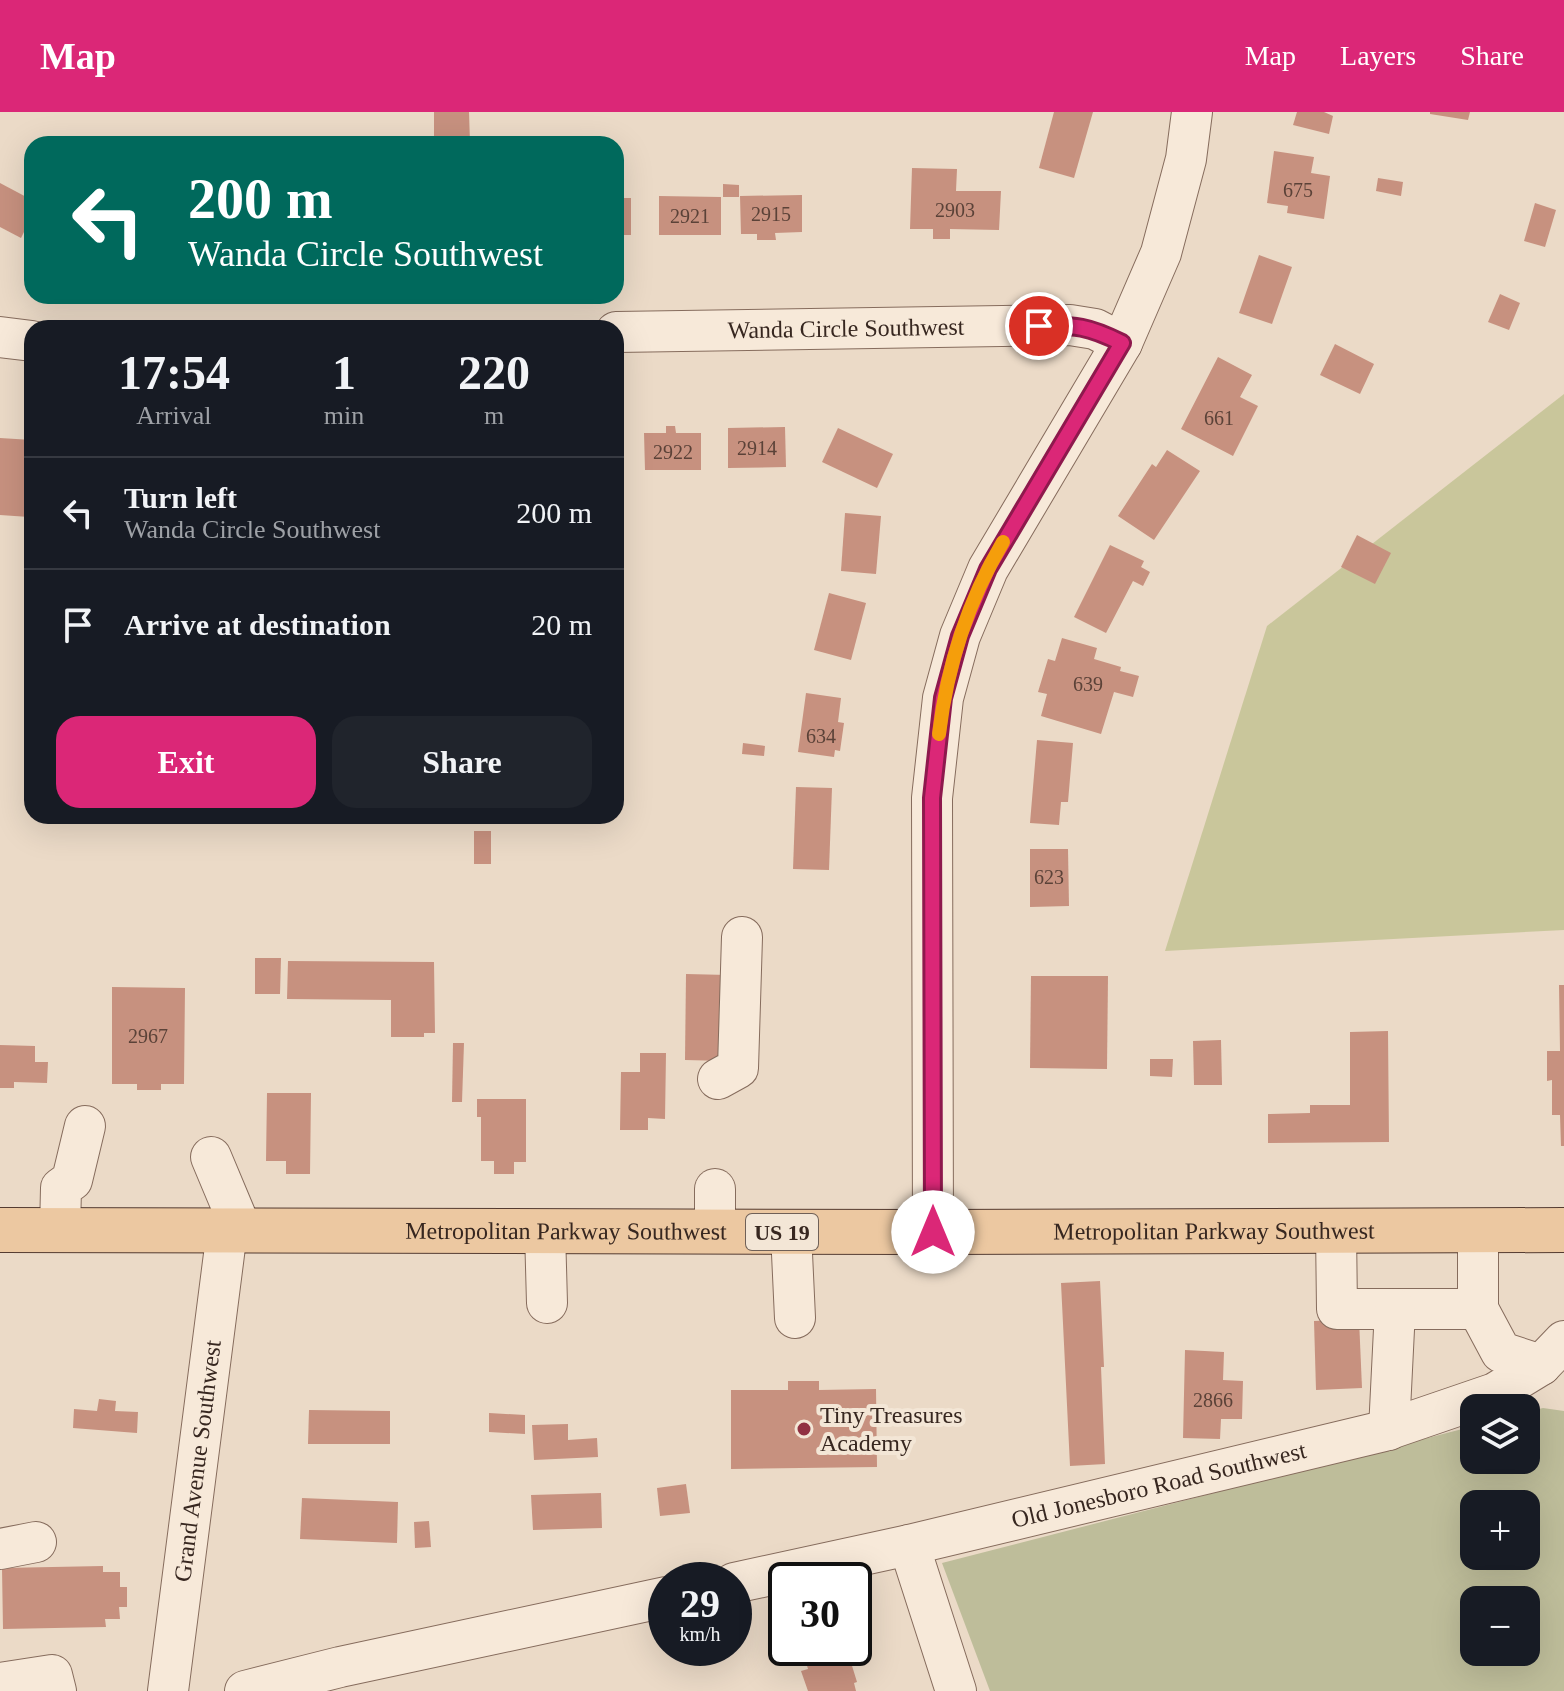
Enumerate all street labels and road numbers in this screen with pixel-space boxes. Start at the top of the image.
street label: Wanda Circle Southwest [727,314,965,343]
road number: US 19 [746,1214,818,1250]
street label: Metropolitan Parkway Southwest [405,1218,727,1245]
street label: Metropolitan Parkway Southwest [1053,1218,1375,1245]
street label: Grand Avenue Southwest [169,1338,226,1583]
street label: Old Jonesboro Road Southwest [1009,1437,1309,1533]

